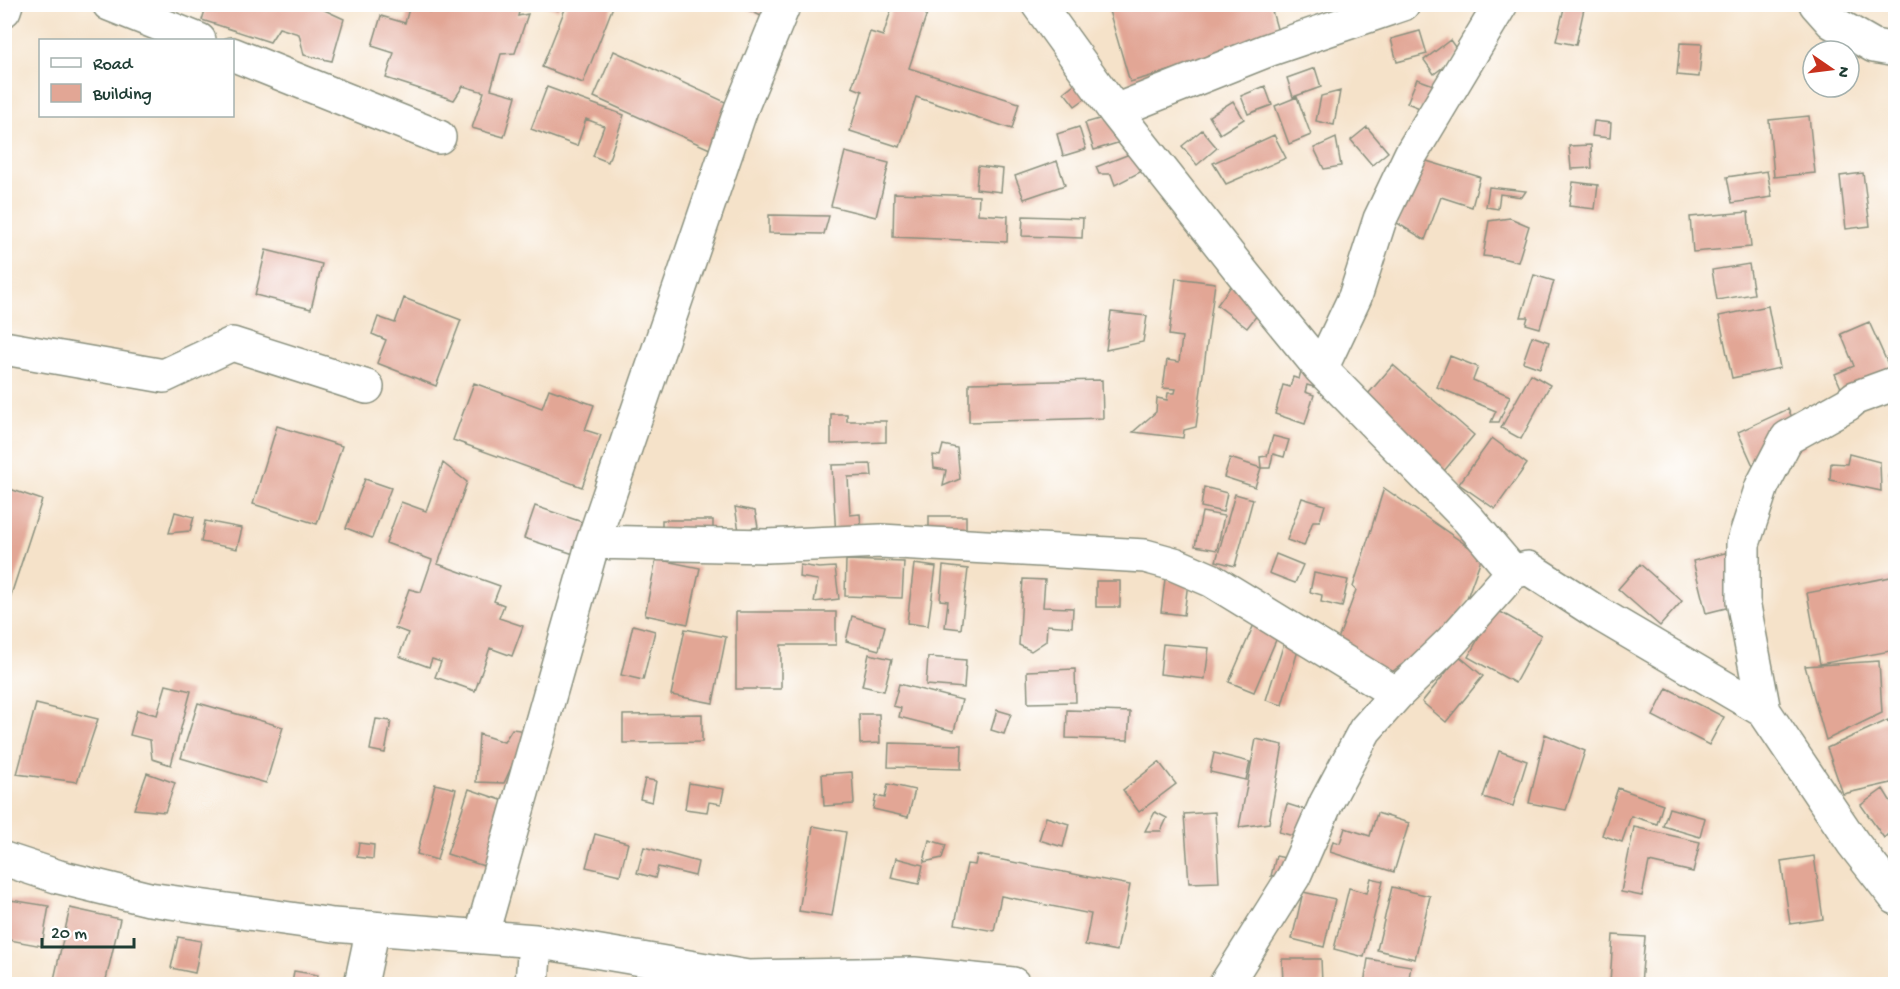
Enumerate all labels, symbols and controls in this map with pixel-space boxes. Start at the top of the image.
legend [39,39,234,117]
north arrow [1801,39,1861,99]
text: Road [93,55,134,76]
text: N [1832,64,1853,80]
text: Building [92,85,152,106]
scale bar [42,911,134,949]
text: 20 m [51,924,87,945]

